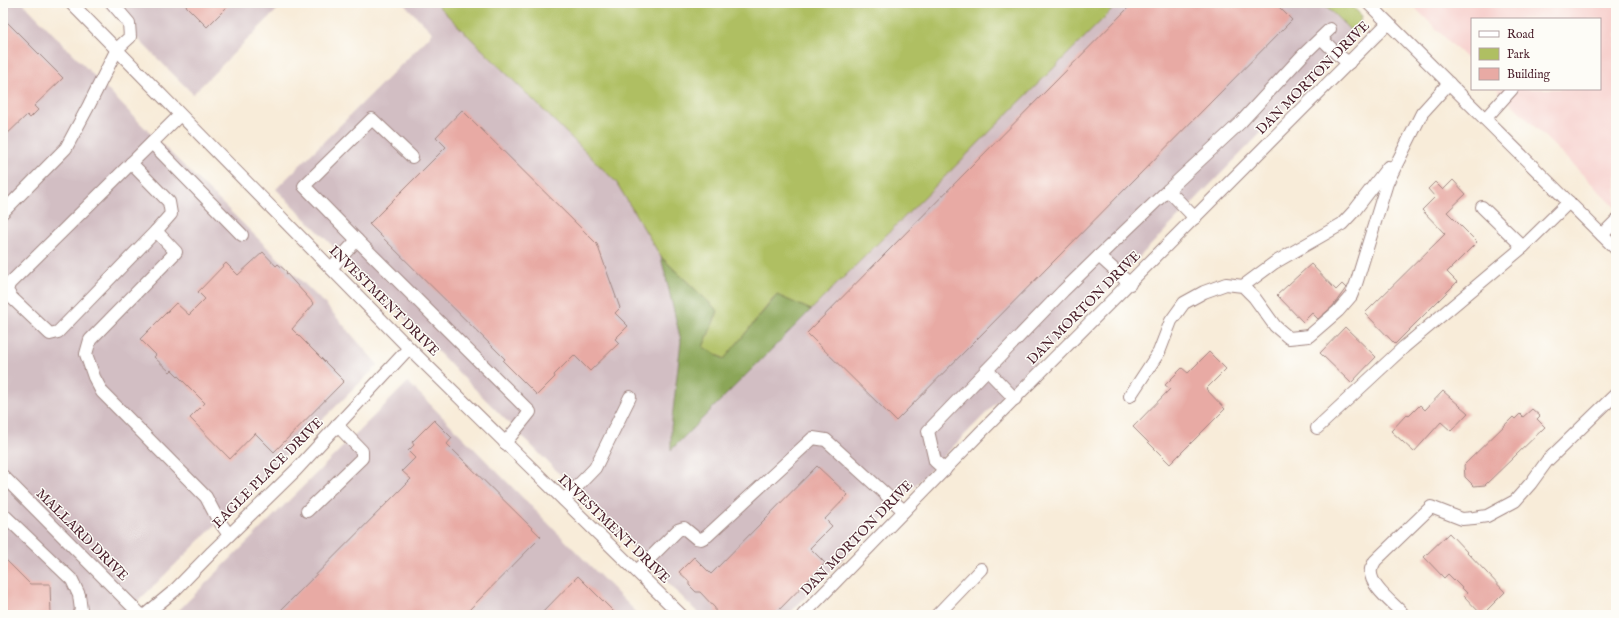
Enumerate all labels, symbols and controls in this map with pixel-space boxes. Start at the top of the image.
street label: DAN MORTON DRIVE [1252,17,1374,139]
legend [1471,18,1601,90]
text: Road [1507,27,1535,42]
text: Park [1507,47,1530,62]
text: Building [1507,67,1551,82]
street label: INVESTMENT DRIVE [325,242,443,360]
street label: DAN MORTON DRIVE [1023,247,1145,369]
street label: EAGLE PLACE DRIVE [209,414,327,532]
street label: INVESTMENT DRIVE [554,471,674,587]
street label: DAN MORTON DRIVE [797,476,917,600]
street label: MALLARD DRIVE [32,485,132,585]

